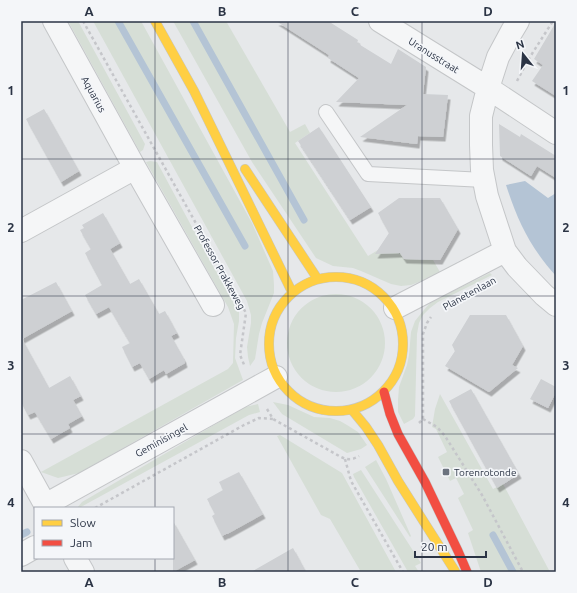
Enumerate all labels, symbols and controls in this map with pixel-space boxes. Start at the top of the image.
text: A [84,4,94,18]
text: B [218,4,227,18]
text: C [351,4,360,18]
text: D [483,4,493,18]
north arrow [503,34,543,74]
street label: Uranusstraat [406,35,461,75]
text: N [514,37,526,51]
street label: Aquarius [79,74,108,114]
text: 1 [7,83,15,97]
text: 1 [562,83,570,97]
text: 2 [7,220,15,234]
text: 2 [562,220,570,234]
street label: Professor Prakkeweg [192,223,247,311]
street label: Planetenlaan [441,274,498,312]
text: 3 [7,358,15,372]
text: 3 [562,358,570,372]
street label: Geminisingel [133,421,189,459]
marker: Torenrotonde [441,467,451,477]
place label: Torenrotonde [454,467,516,478]
text: 4 [7,495,15,509]
text: 4 [562,495,570,509]
legend [34,507,174,559]
text: Slow [70,516,96,529]
scale bar [415,533,486,559]
text: Jam [70,536,92,549]
text: 20 m [421,540,448,553]
text: A [84,575,94,589]
text: B [218,575,227,589]
text: C [351,575,360,589]
text: D [483,575,493,589]

